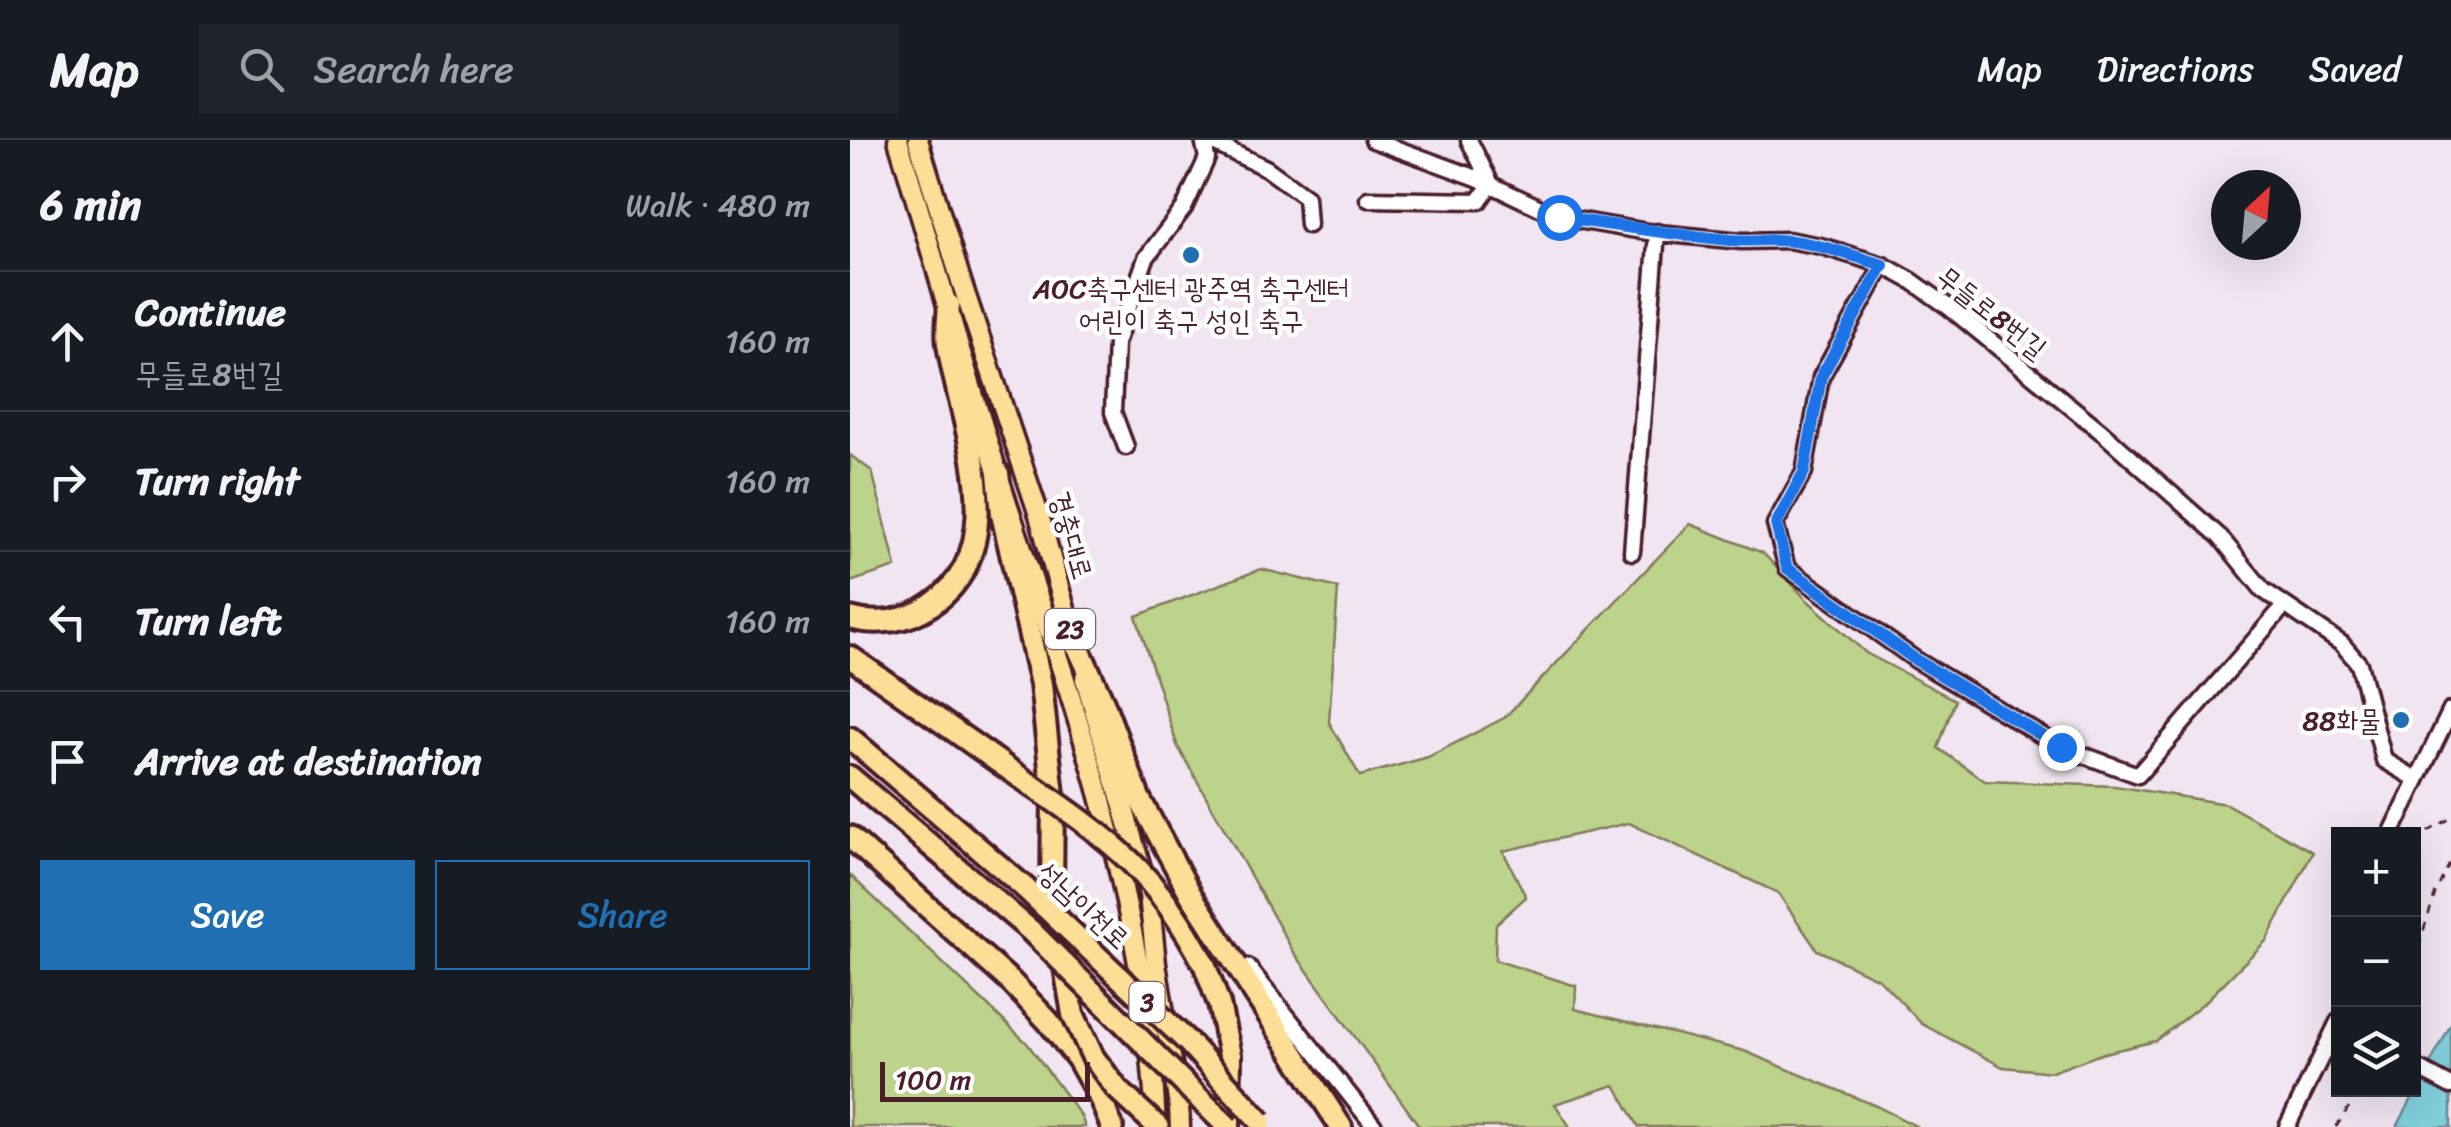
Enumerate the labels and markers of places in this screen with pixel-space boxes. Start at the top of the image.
marker: AOC축구센터 광주역 축구센터 어린이 축구 성인 축구 [1180,244,1202,266]
place label: AOC축구센터 광주역 축구센터 어린이 축구 성인 축구 [1032,264,1349,345]
place label: 88화물 [2302,696,2381,745]
marker: 88화물 [2390,709,2412,731]

